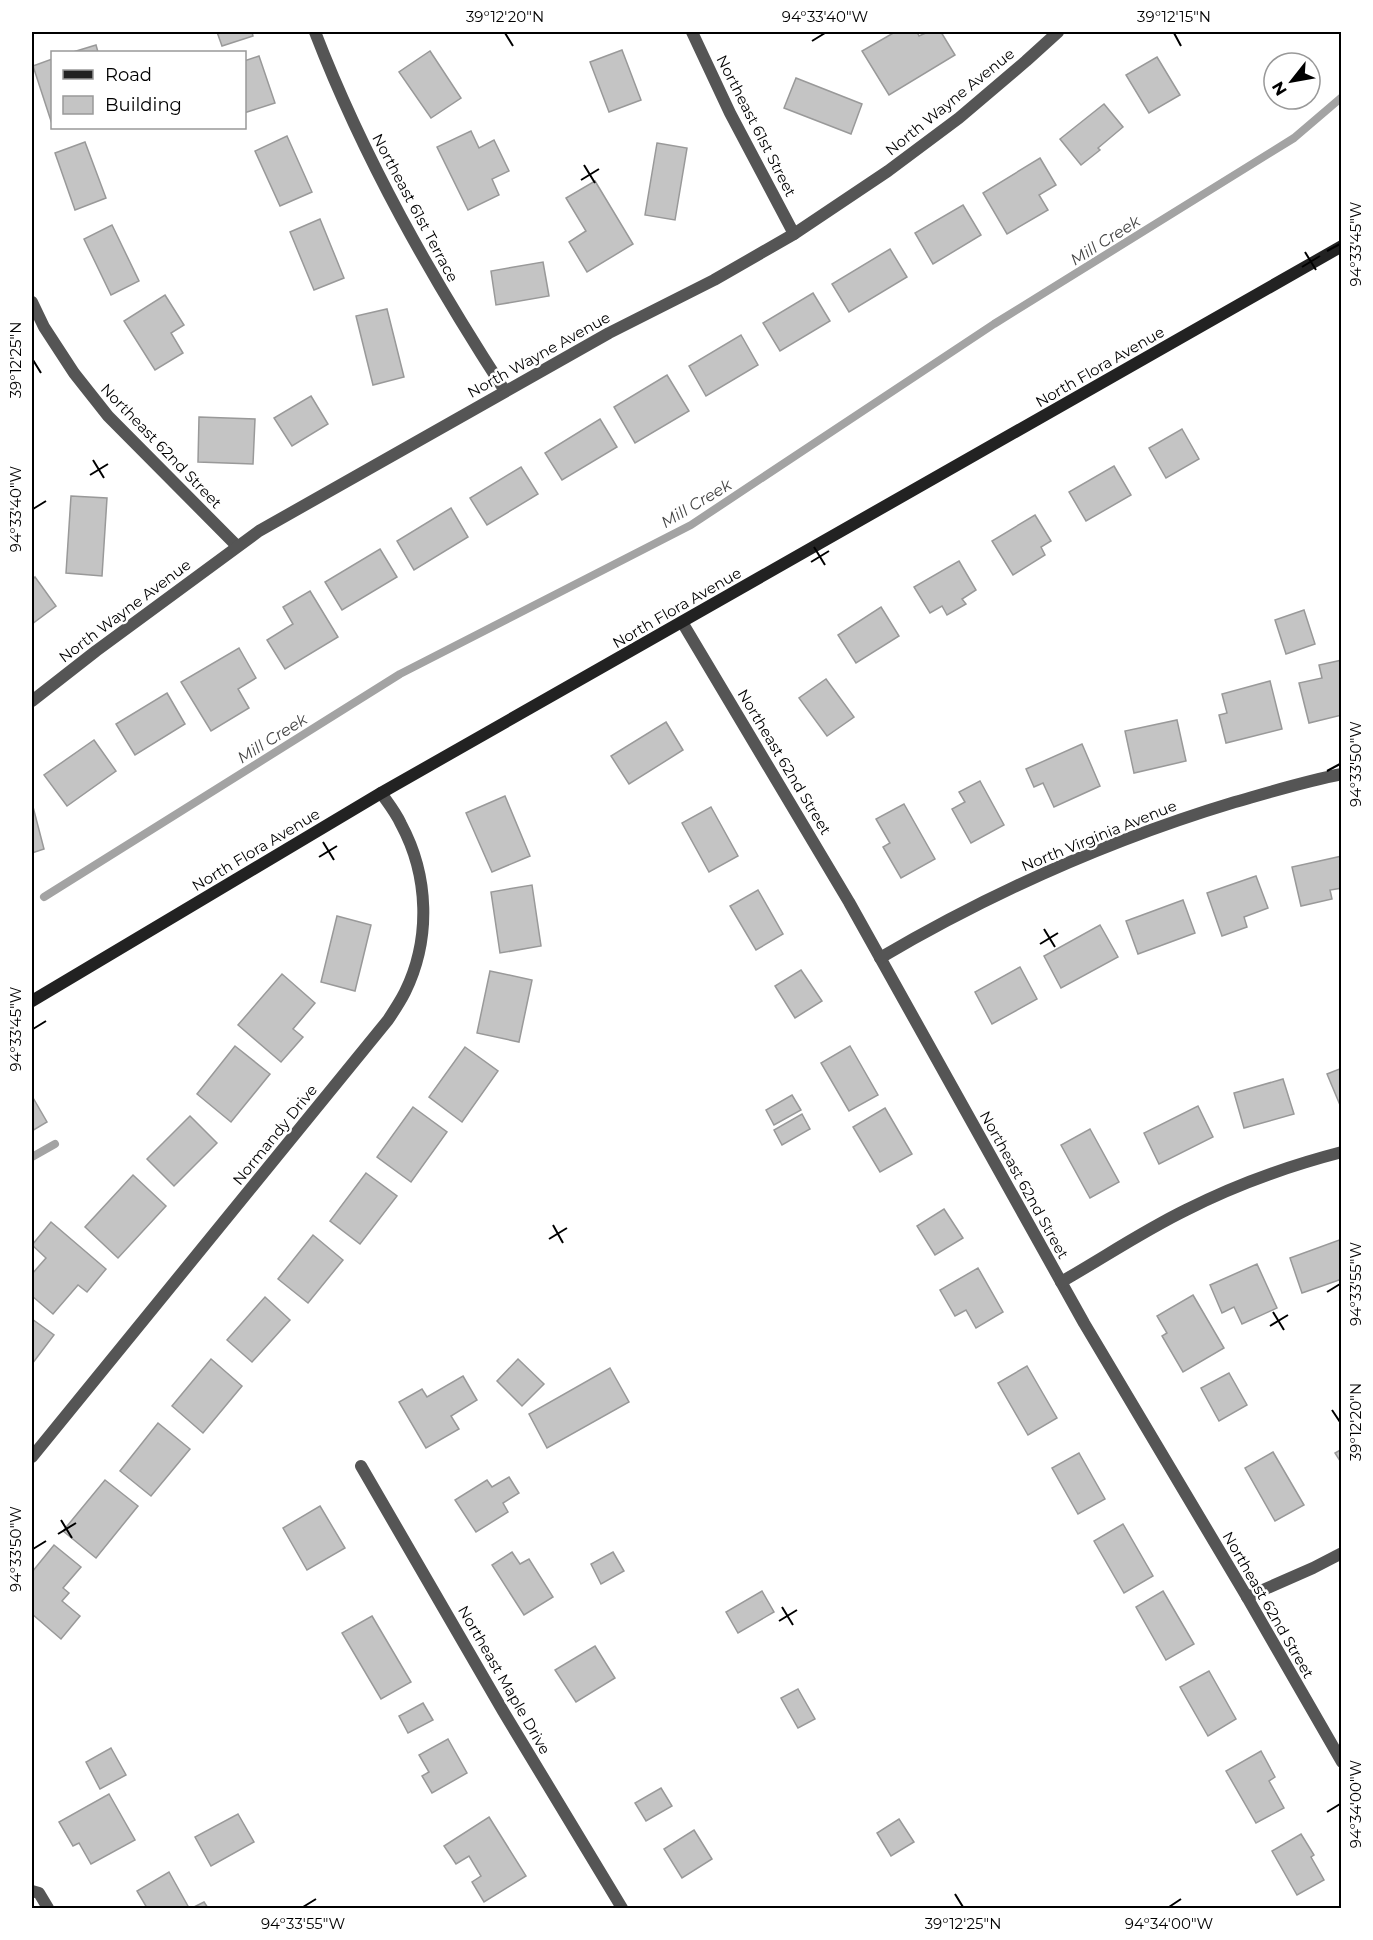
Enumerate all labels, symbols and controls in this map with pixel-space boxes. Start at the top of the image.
text: 39°12'20"N [466,7,544,26]
text: 94°33'40"W [782,7,869,26]
text: 39°12'15"N [1137,7,1211,26]
street label: North Wayne Avenue [881,44,1018,159]
legend [51,51,246,129]
north arrow [1262,51,1322,111]
street label: Northeast 61st Street [712,52,800,200]
text: Road [105,64,152,86]
text: N [1268,78,1291,99]
text: Building [105,94,182,116]
street label: Northeast 61st Terrace [368,130,463,285]
text: 94°33'45"W [1346,201,1365,286]
water label: Mill Creek [1067,211,1145,269]
street label: North Wayne Avenue [464,307,613,402]
text: 39°12'25"N [6,322,25,398]
street label: North Flora Avenue [1032,322,1168,411]
street label: Northeast 62nd Street [97,379,226,512]
text: 94°33'40"W [6,465,25,552]
water label: Mill Creek [658,474,736,532]
street label: North Wayne Avenue [55,555,194,666]
street label: North Flora Avenue [609,563,745,652]
street label: Northeast 62nd Street [733,686,835,838]
water label: Mill Creek [234,709,312,767]
text: 94°33'50"W [1346,721,1365,807]
street label: North Virginia Avenue [1018,796,1179,875]
street label: North Flora Avenue [188,804,323,895]
text: 94°33'45"W [6,986,25,1071]
street label: Normandy Drive [228,1081,321,1189]
street label: Northeast 62nd Street [976,1107,1073,1262]
text: 94°33'55"W [1346,1242,1365,1326]
text: 39°12'20"N [1346,1383,1365,1461]
text: 94°33'50"W [6,1506,25,1592]
street label: Northeast 62nd Street [1219,1528,1318,1682]
street label: Northeast Maple Drive [454,1602,555,1758]
text: 94°34'00"W [1346,1759,1365,1848]
text: 94°33'55"W [261,1914,345,1933]
text: 39°12'25"N [925,1914,1001,1933]
text: 94°34'00"W [1125,1914,1214,1933]

